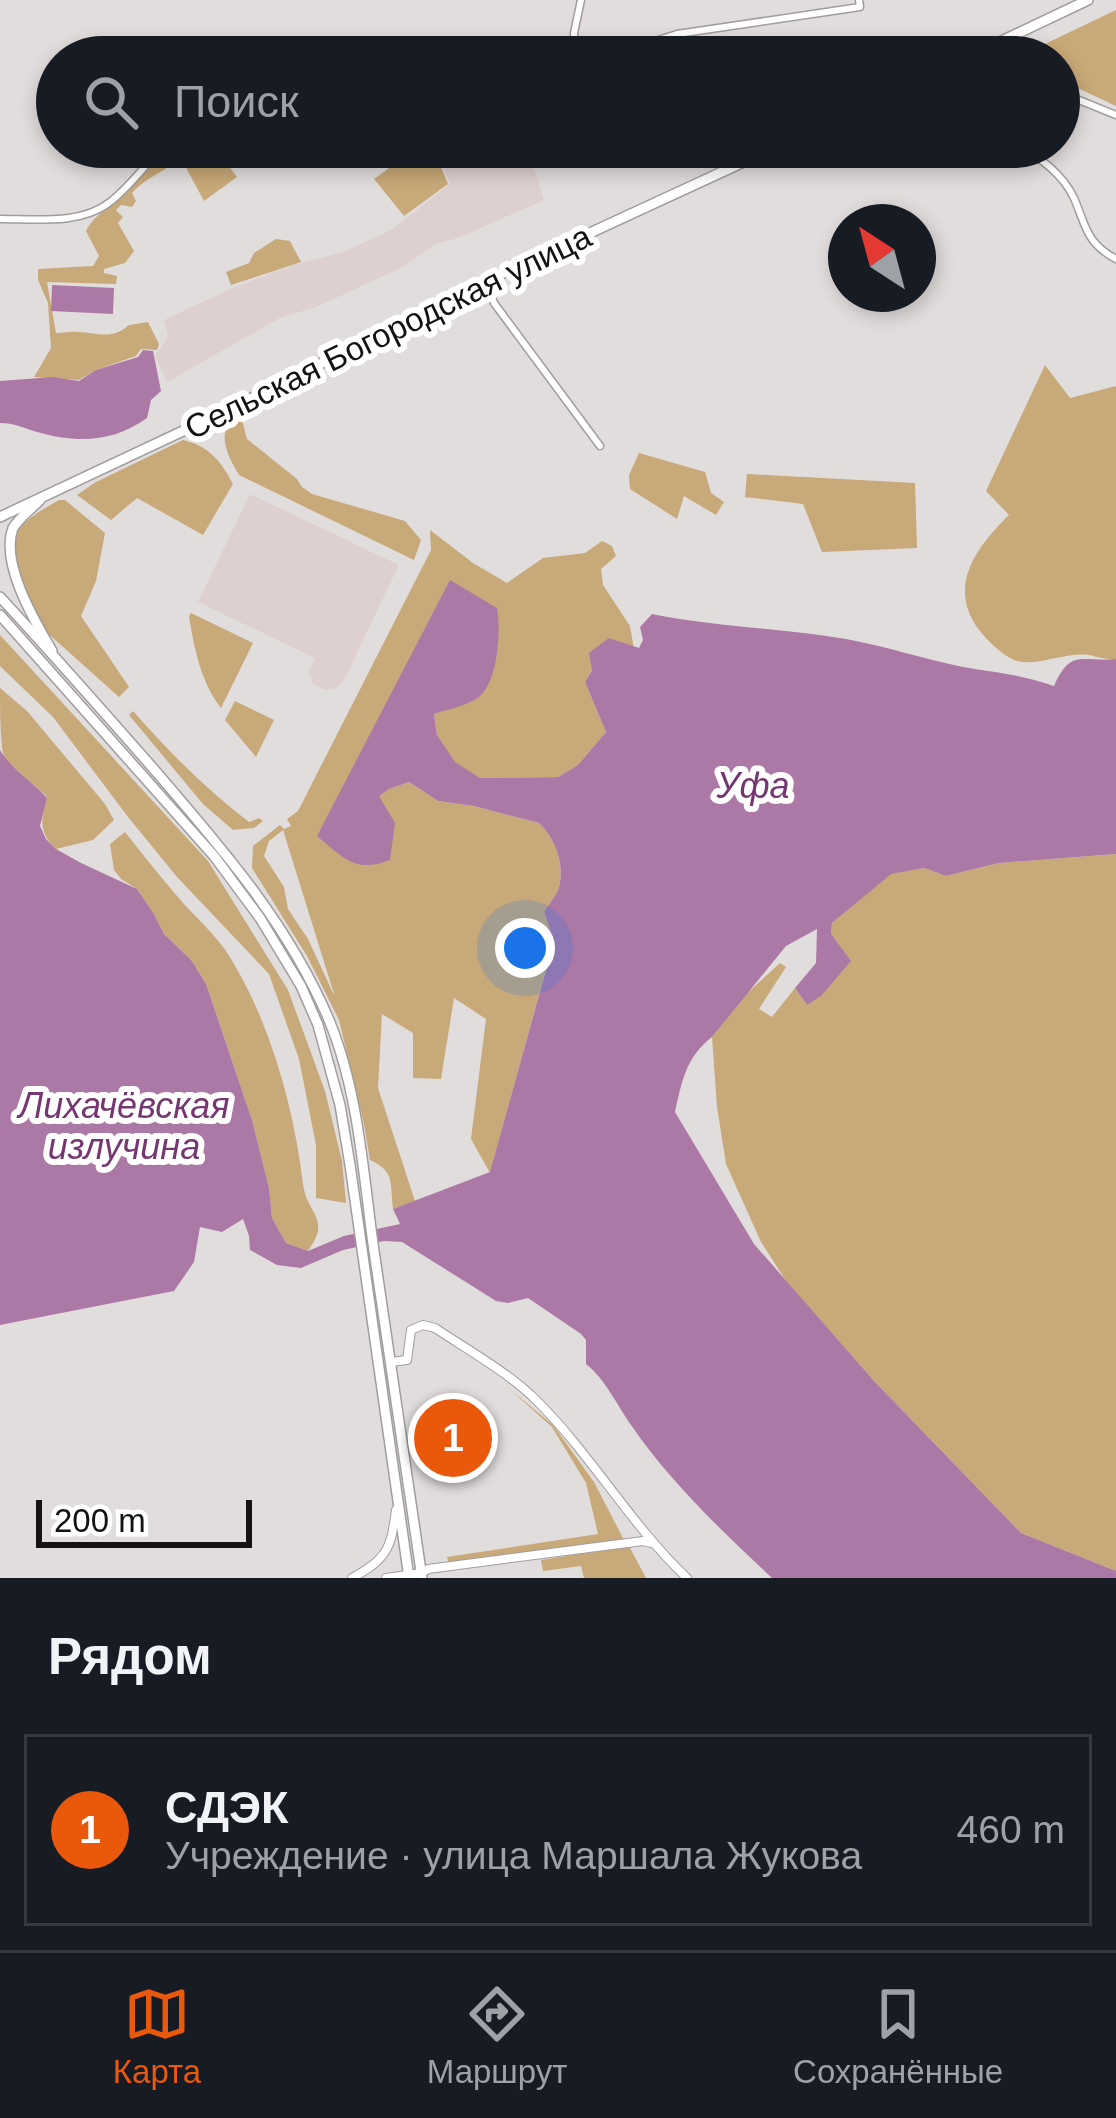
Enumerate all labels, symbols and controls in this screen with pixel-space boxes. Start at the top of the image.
search box [36,36,1080,168]
icon: search [78,69,144,135]
text: Поиск [174,76,299,127]
north arrow [828,204,936,312]
street label: Сельская Богородская улица [179,217,598,447]
water label: Уфа [715,765,790,806]
your location [495,918,555,978]
water label: Лихачёвская излучина [17,1085,229,1167]
pin: 1 [414,1393,492,1483]
scale bar [36,1494,252,1547]
text: 200 m [54,1502,146,1539]
text: Рядом [48,1628,212,1685]
text: СДЭК [165,1782,288,1833]
text: 1 [79,1808,101,1851]
text: 460 m [957,1808,1065,1851]
text: Учреждение · улица Маршала Жукова [165,1834,862,1877]
tab: Карта [113,1981,201,2091]
tab: Маршрут [427,1981,567,2091]
tab: Сохранённые [793,1981,1003,2091]

